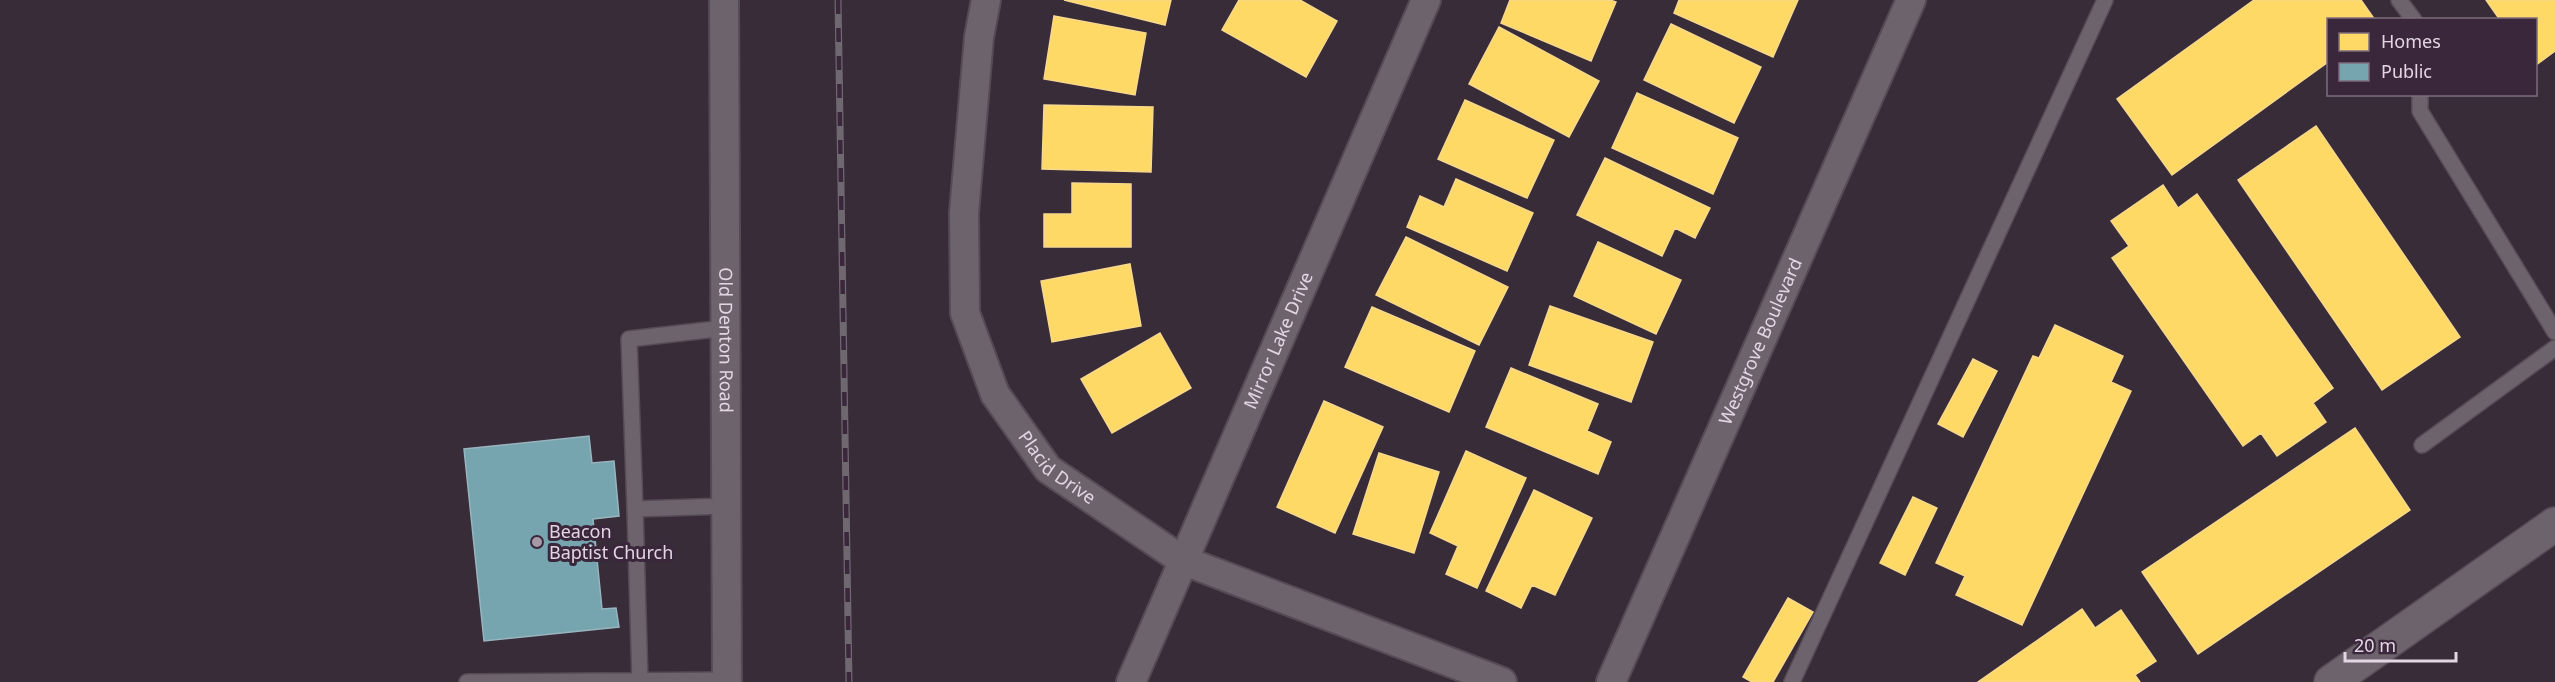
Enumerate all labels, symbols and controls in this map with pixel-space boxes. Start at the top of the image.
legend [2327,18,2537,96]
text: Homes [2381,29,2441,53]
text: Public [2381,59,2432,83]
street label: Westgrove Boulevard [1713,254,1807,428]
street label: Old Denton Road [714,267,739,413]
street label: Mirror Lake Drive [1238,268,1318,412]
street label: Placid Drive [1014,425,1101,509]
place label: Beacon Baptist Church [549,519,673,564]
marker: Beacon Baptist Church [530,535,544,549]
scale bar [2345,625,2456,663]
text: 20 m [2354,633,2396,657]

